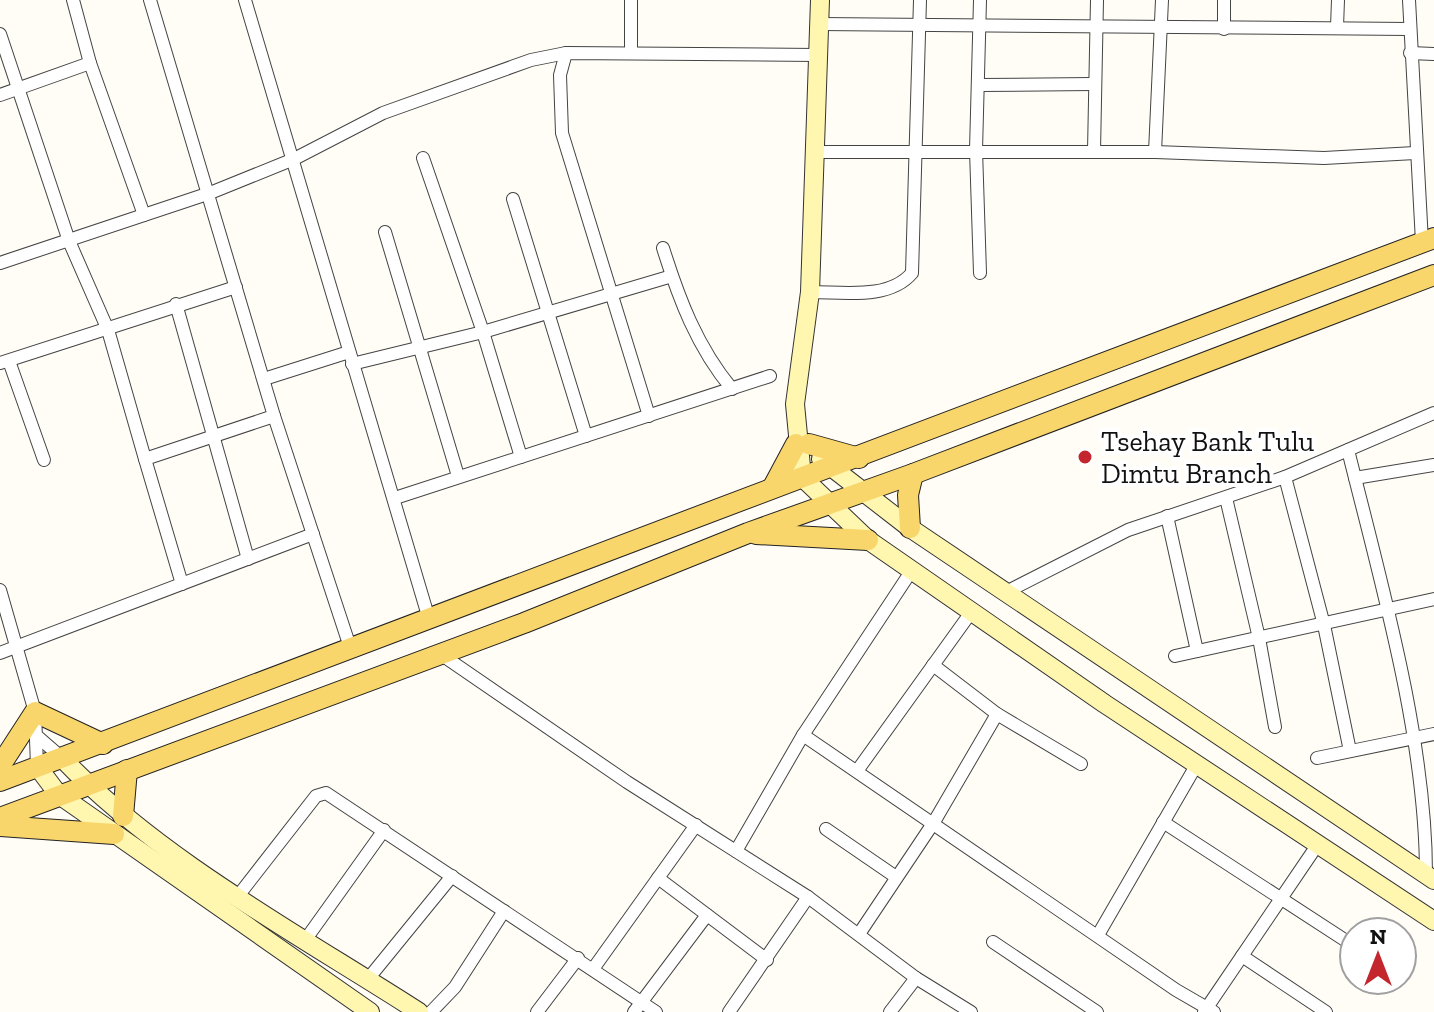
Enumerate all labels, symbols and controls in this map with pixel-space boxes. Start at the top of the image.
place label: Tsehay Bank Tulu Dimtu Branch [1101,425,1315,490]
marker: Tsehay Bank Tulu Dimtu Branch [1076,448,1094,466]
north arrow [1338,916,1418,996]
text: N [1370,923,1387,950]

